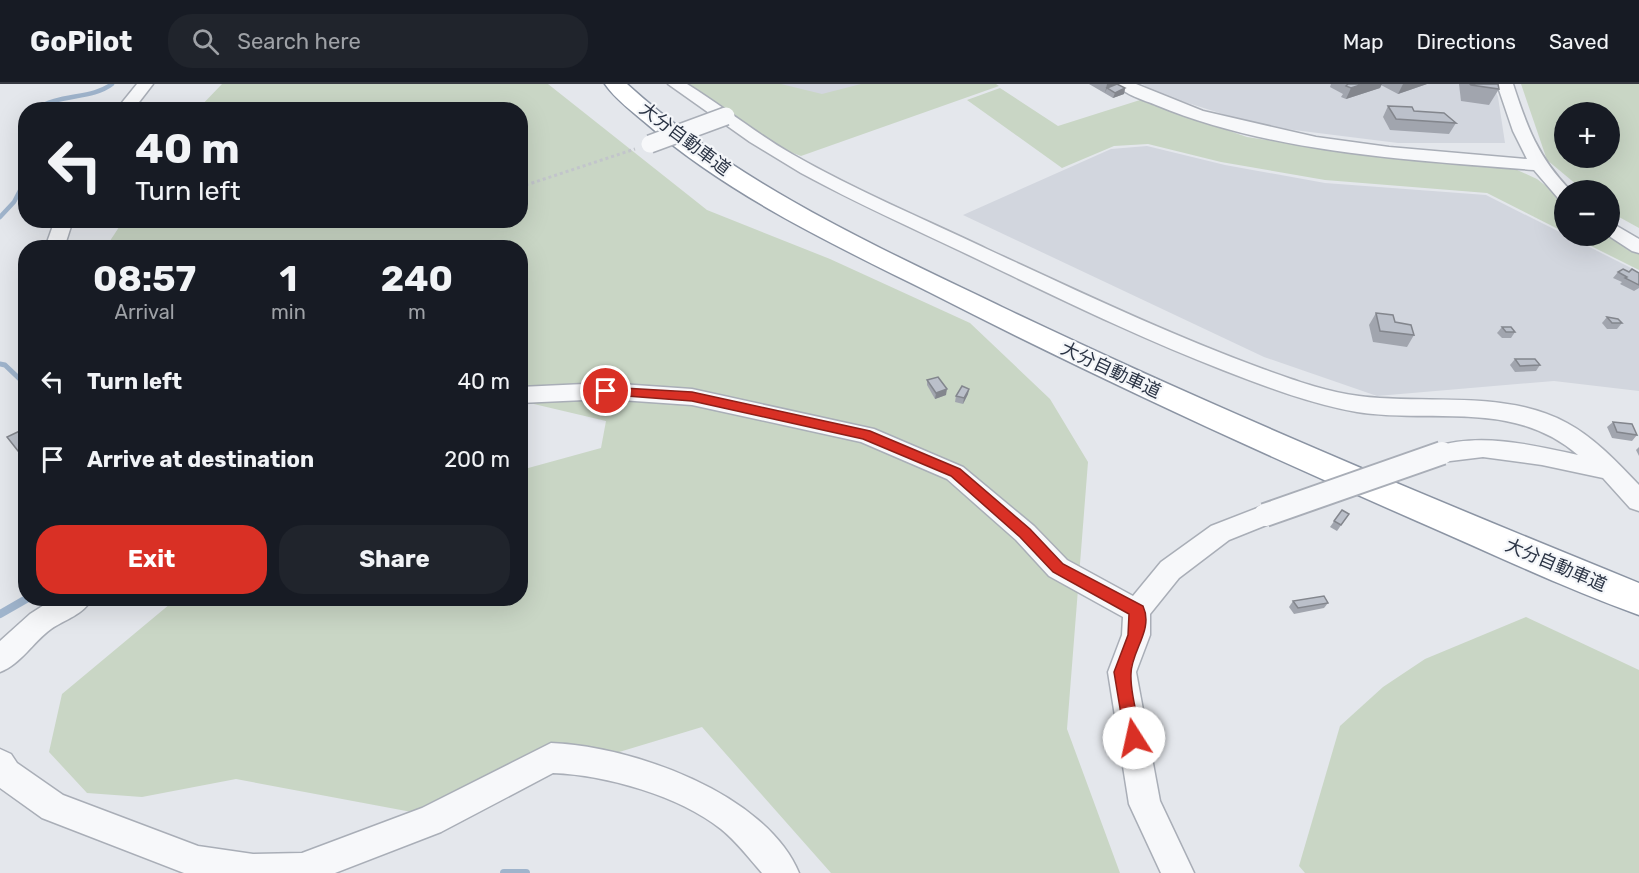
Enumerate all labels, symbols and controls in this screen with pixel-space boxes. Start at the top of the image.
search box [168,14,588,68]
text: GoPilot [30,25,132,58]
icon: search [189,25,222,58]
text: Search here [237,28,361,55]
text: Map [1343,29,1384,54]
text: Directions [1417,29,1516,54]
text: Saved [1549,29,1609,54]
street label: 大分自動車道 [635,98,735,180]
map controls [1554,102,1620,246]
button: + [1554,102,1620,168]
text: 40 m [135,124,240,174]
icon: left [36,126,114,204]
text: Turn left [135,175,240,207]
button: − [1554,180,1620,246]
text: 08:57 [93,257,196,300]
text: 1 [280,257,297,300]
text: 240 [381,257,453,300]
text: Arrival [115,300,175,324]
text: min [271,300,306,324]
text: m [408,300,426,324]
street label: 大分自動車道 [1057,337,1165,403]
icon: left [36,365,69,398]
pin [580,365,631,416]
text: Turn left [87,368,182,395]
text: 40 m [457,368,510,395]
icon: arrive [589,374,622,407]
icon: arrive [36,443,69,476]
text: Arrive at destination [87,446,314,473]
text: 200 m [444,446,510,473]
button: Exit [36,525,267,594]
button: Share [279,525,510,594]
street label: 大分自動車道 [1502,534,1610,596]
position arrow [1102,706,1166,770]

